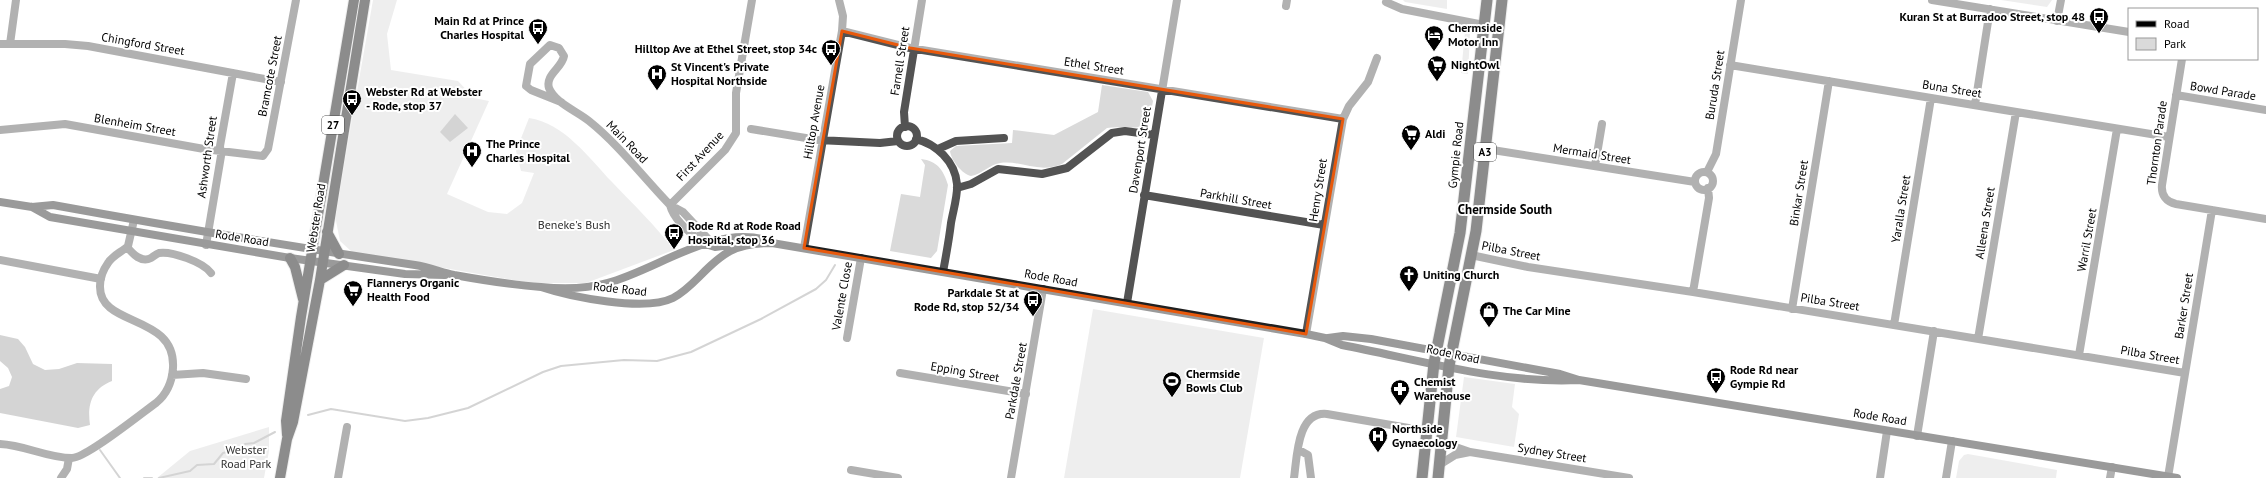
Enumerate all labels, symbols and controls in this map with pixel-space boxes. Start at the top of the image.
bus stop icon: Kuran St at Burradoo Street, stop 48 [2088,6,2110,34]
legend [2128,8,2258,60]
place label: Kuran St at Burradoo Street, stop 48 [1899,9,2085,24]
place label: Main Rd at Prince Charles Hospital [434,13,524,42]
text: Road [2164,16,2189,31]
bus stop icon: Main Rd at Prince Charles Hospital [527,17,549,45]
place label: Chermside Motor Inn [1448,20,1502,49]
hotel icon: Chermside Motor Inn [1423,24,1445,52]
street label: Farnell Street [887,25,912,97]
street label: Chingford Street [100,29,186,58]
street label: Bramcote Street [254,34,285,118]
text: Park [2164,36,2186,51]
bus stop icon: Hilltop Ave at Ethel Street, stop 34c [820,38,842,66]
place label: Hilltop Ave at Ethel Street, stop 34c [635,41,817,56]
street label: Buruda Street [1702,49,1727,121]
street label: Ethel Street [1063,53,1125,78]
supermarket icon: NightOwl [1426,54,1448,82]
place label: NightOwl [1451,57,1500,72]
place label: St Vincent's Private Hospital Northside [671,59,769,88]
hospital icon: St Vincent's Private Hospital Northside [646,63,668,91]
street label: Buna Street [1921,76,1983,101]
street label: Bowd Parade [2189,78,2257,103]
street label: Hilltop Avenue [800,83,827,160]
place label: Webster Rd at Webster - Rode, stop 37 [366,84,483,113]
bus stop icon: Webster Rd at Webster - Rode, stop 37 [341,88,363,116]
street label: Thornton Parade [2143,100,2170,186]
street label: Davenport Street [1125,106,1154,194]
street label: Blenheim Street [93,110,177,139]
street label: Ashworth Street [193,115,220,199]
road number: 27 [322,116,344,134]
street label: Main Road [603,117,651,166]
street label: Gympie Road [1445,121,1466,189]
supermarket icon: Aldi [1400,123,1422,151]
place label: Aldi [1425,126,1445,141]
street label: First Avenue [673,128,727,184]
place label: The Prince Charles Hospital [486,136,570,165]
hospital icon: The Prince Charles Hospital [461,140,483,168]
street label: Mermaid Street [1552,140,1632,167]
road number: A3 [1474,143,1496,161]
street label: Henry Street [1305,157,1330,223]
street label: Binkar Street [1786,159,1811,227]
street label: Yaralla Street [1888,174,1913,244]
street label: Webster Road [303,182,328,254]
street label: Parkhill Street [1199,185,1273,212]
street label: Alleena Street [1971,186,1998,260]
district label: Chermside South [1458,201,1552,218]
street label: Warril Street [2074,207,2099,273]
park label: Beneke's Bush [538,217,610,232]
place label: Rode Rd at Rode Road Hospital, stop 36 [688,218,801,247]
bus stop icon: Rode Rd at Rode Road Hospital, stop 36 [663,222,685,250]
street label: Rode Road [214,226,270,249]
street label: Pilba Street [1480,237,1542,264]
street label: Valente Close [828,260,855,332]
church icon: Uniting Church [1398,264,1420,292]
street label: Rode Road [1023,265,1079,290]
place label: Uniting Church [1423,267,1499,282]
street label: Barker Street [2171,272,2196,340]
place label: Flannerys Organic Health Food [367,275,459,304]
street label: Rode Road [592,278,648,299]
supermarket icon: Flannerys Organic Health Food [342,279,364,307]
place label: Parkdale St at Rode Rd, stop 52/34 [914,285,1020,314]
bus stop icon: Parkdale St at Rode Rd, stop 52/34 [1022,289,1044,317]
street label: Pilba Street [1799,289,1861,314]
shop icon: The Car Mine [1478,300,1500,328]
place label: The Car Mine [1503,303,1571,318]
street label: Parkdale Street [1001,341,1030,421]
street label: Rode Road [1425,341,1481,366]
street label: Pilba Street [2119,342,2181,367]
street label: Epping Street [930,358,1001,385]
place label: Rode Rd near Gympie Rd [1730,362,1799,391]
place label: Chermside Bowls Club [1186,366,1243,395]
bus stop icon: Rode Rd near Gympie Rd [1705,366,1727,394]
sports icon: Chermside Bowls Club [1161,370,1183,398]
place label: Chemist Warehouse [1414,374,1471,403]
pharmacy icon: Chemist Warehouse [1389,378,1411,406]
street label: Rode Road [1852,405,1908,428]
place label: Northside Gynaecology [1392,421,1457,450]
hospital icon: Northside Gynaecology [1367,425,1389,453]
street label: Sydney Street [1516,440,1588,465]
park label: Webster Road Park [221,442,272,471]

